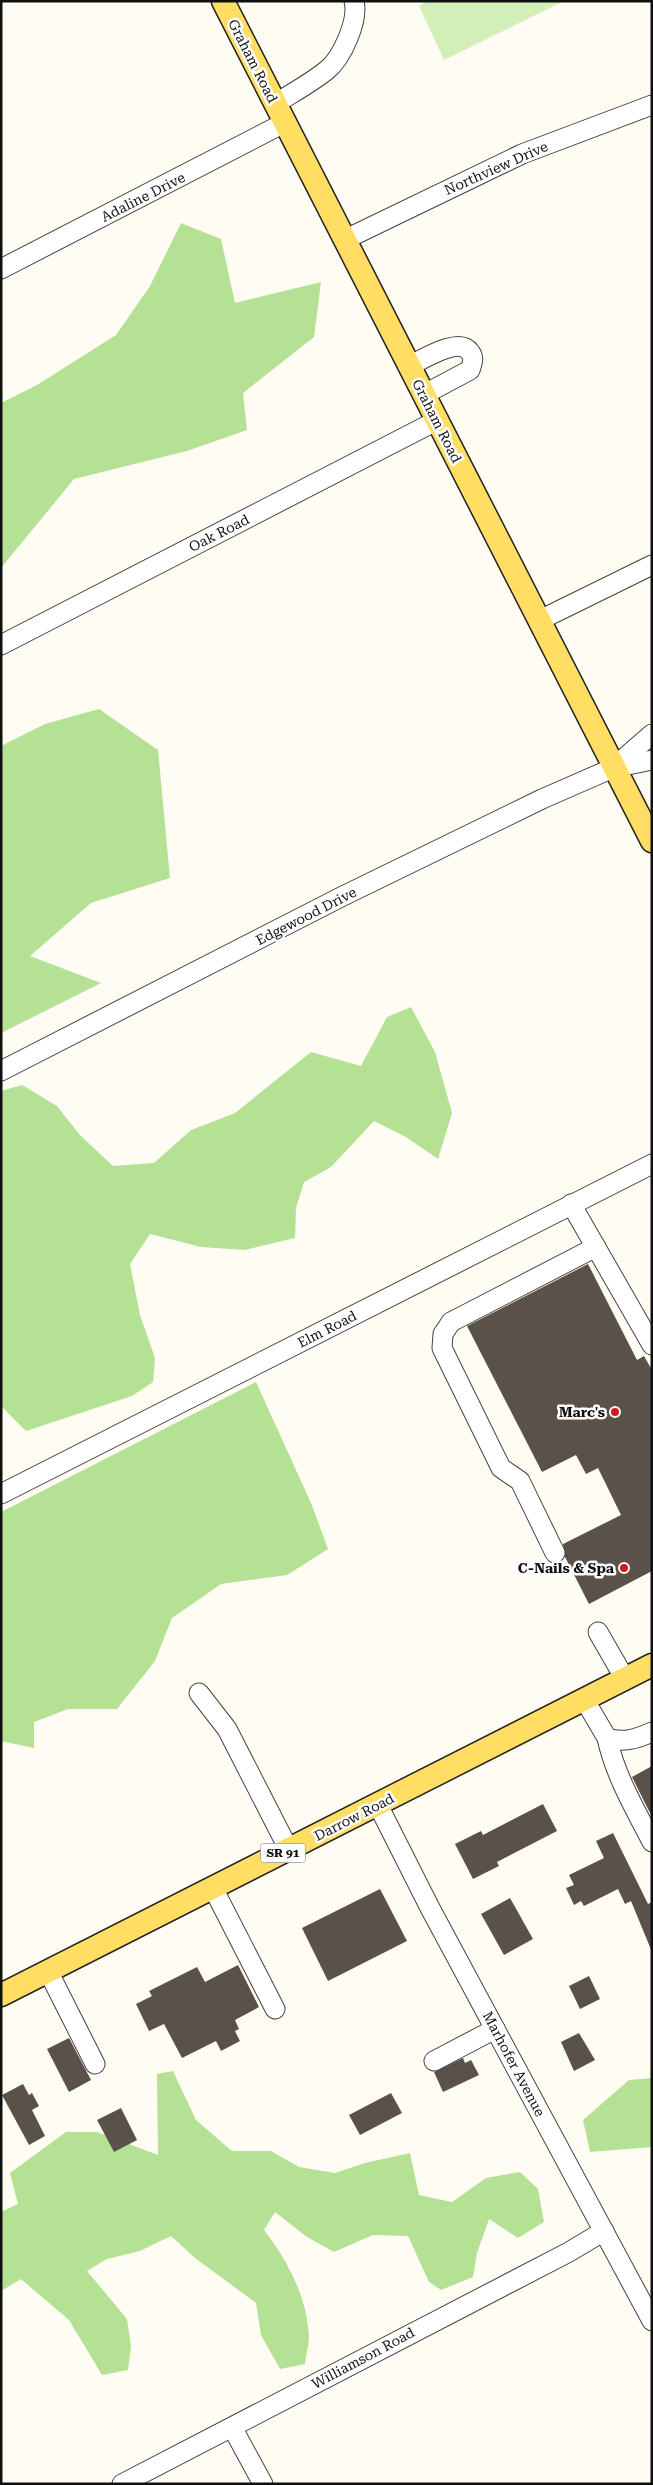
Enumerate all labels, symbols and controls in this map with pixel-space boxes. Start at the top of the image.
street label: Graham Road [225,17,281,105]
street label: Northview Drive [442,138,550,198]
street label: Adaline Drive [98,169,188,225]
street label: Graham Road [409,377,465,465]
street label: Oak Road [186,511,252,555]
street label: Edgewood Drive [253,884,359,948]
street label: Elm Road [295,1307,359,1351]
place label: Marc's [559,1404,605,1420]
marker: Marc's [609,1406,621,1418]
place label: C-Nails & Spa [518,1560,615,1576]
marker: C-Nails & Spa [618,1562,630,1574]
street label: Darrow Road [311,1790,397,1844]
road number: SR 91 [260,1844,306,1862]
street label: Marhofer Avenue [480,2009,549,2120]
street label: Williamson Road [309,2324,417,2392]

